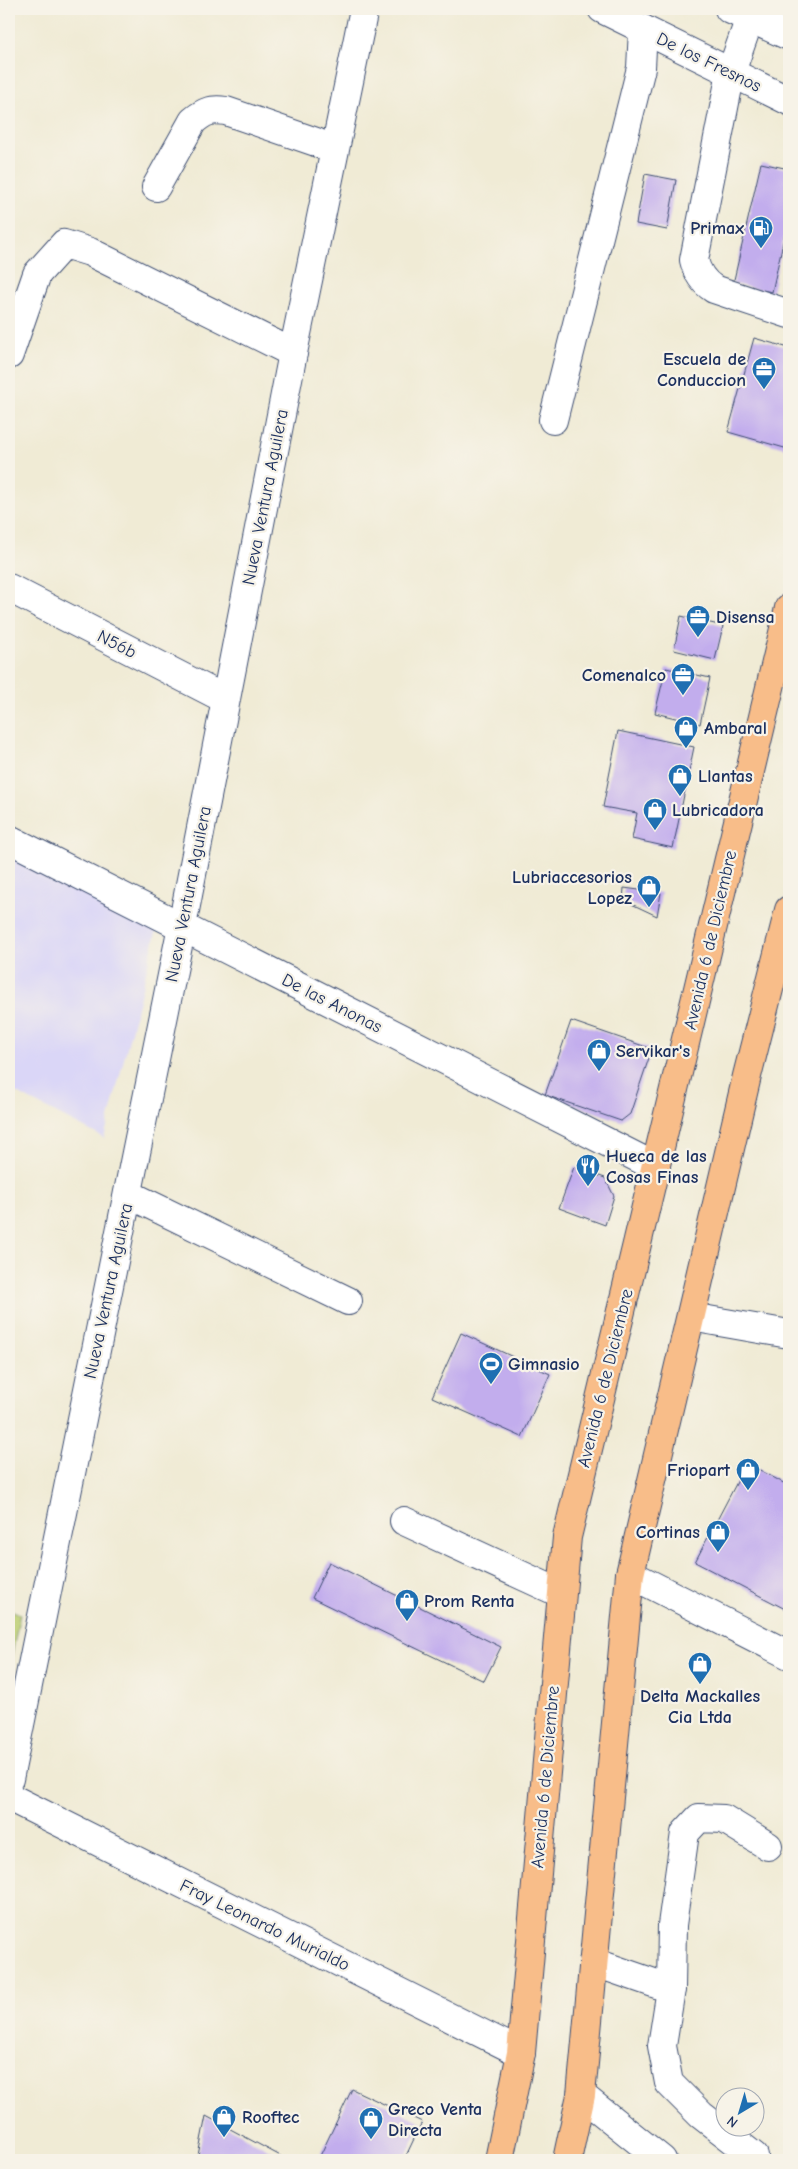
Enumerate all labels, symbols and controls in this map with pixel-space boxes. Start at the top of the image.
street label: De los Fresnos [653,28,764,97]
fuel station icon: Primax [748,215,774,249]
place label: Primax [690,218,744,239]
place label: Escuela de Conduccion [657,349,746,391]
office icon: Escuela de Conduccion [751,356,777,390]
street label: Nueva Ventura Aguilera [238,407,293,587]
office icon: Disensa [685,604,711,638]
place label: Disensa [716,607,775,628]
street label: N56b [94,626,140,663]
office icon: Comenalco [670,662,696,696]
place label: Comenalco [582,665,666,686]
shop icon: Ambaral [673,715,699,749]
place label: Ambaral [704,718,767,739]
shop icon: Llantas [667,763,693,797]
place label: Llantas [698,766,753,787]
shop icon: Lubricadora [642,797,668,831]
place label: Lubricadora [672,800,764,821]
street label: Nueva Ventura Aguilera [161,804,216,984]
street label: Avenida 6 de Diciembre [680,848,741,1032]
place label: Lubriaccesorios Lopez [512,867,632,909]
shop icon: Lubriaccesorios Lopez [636,874,662,908]
street label: De las Anonas [278,969,385,1038]
shop icon: Servikar's [586,1038,612,1072]
place label: Servikar's [616,1041,691,1062]
place label: Hueca de las Cosas Finas [606,1146,707,1188]
restaurant icon: Hueca de las Cosas Finas [575,1153,601,1187]
street label: Nueva Ventura Aguilera [80,1201,137,1381]
street label: Avenida 6 de Diciembre [573,1287,638,1470]
sports icon: Gimnasio [478,1351,504,1385]
place label: Gimnasio [508,1354,580,1375]
shop icon: Friopart [735,1457,761,1491]
place label: Friopart [667,1460,731,1481]
shop icon: Cortinas [705,1519,731,1553]
place label: Cortinas [636,1522,700,1543]
shop icon: Prom Renta [394,1588,420,1622]
place label: Prom Renta [424,1591,515,1612]
shop icon: Delta Mackalles Cia Ltda [687,1651,713,1685]
street label: Avenida 6 de Diciembre [527,1685,564,1869]
place label: Delta Mackalles Cia Ltda [640,1686,760,1728]
street label: Fray Leonardo Murialdo [176,1875,353,1976]
north arrow [716,2086,766,2136]
place label: Greco Venta Directa [388,2099,482,2141]
shop icon: Rooftec [211,2104,237,2138]
shop icon: Greco Venta Directa [358,2106,384,2140]
place label: Rooftec [242,2107,300,2128]
text: N [723,2112,741,2131]

